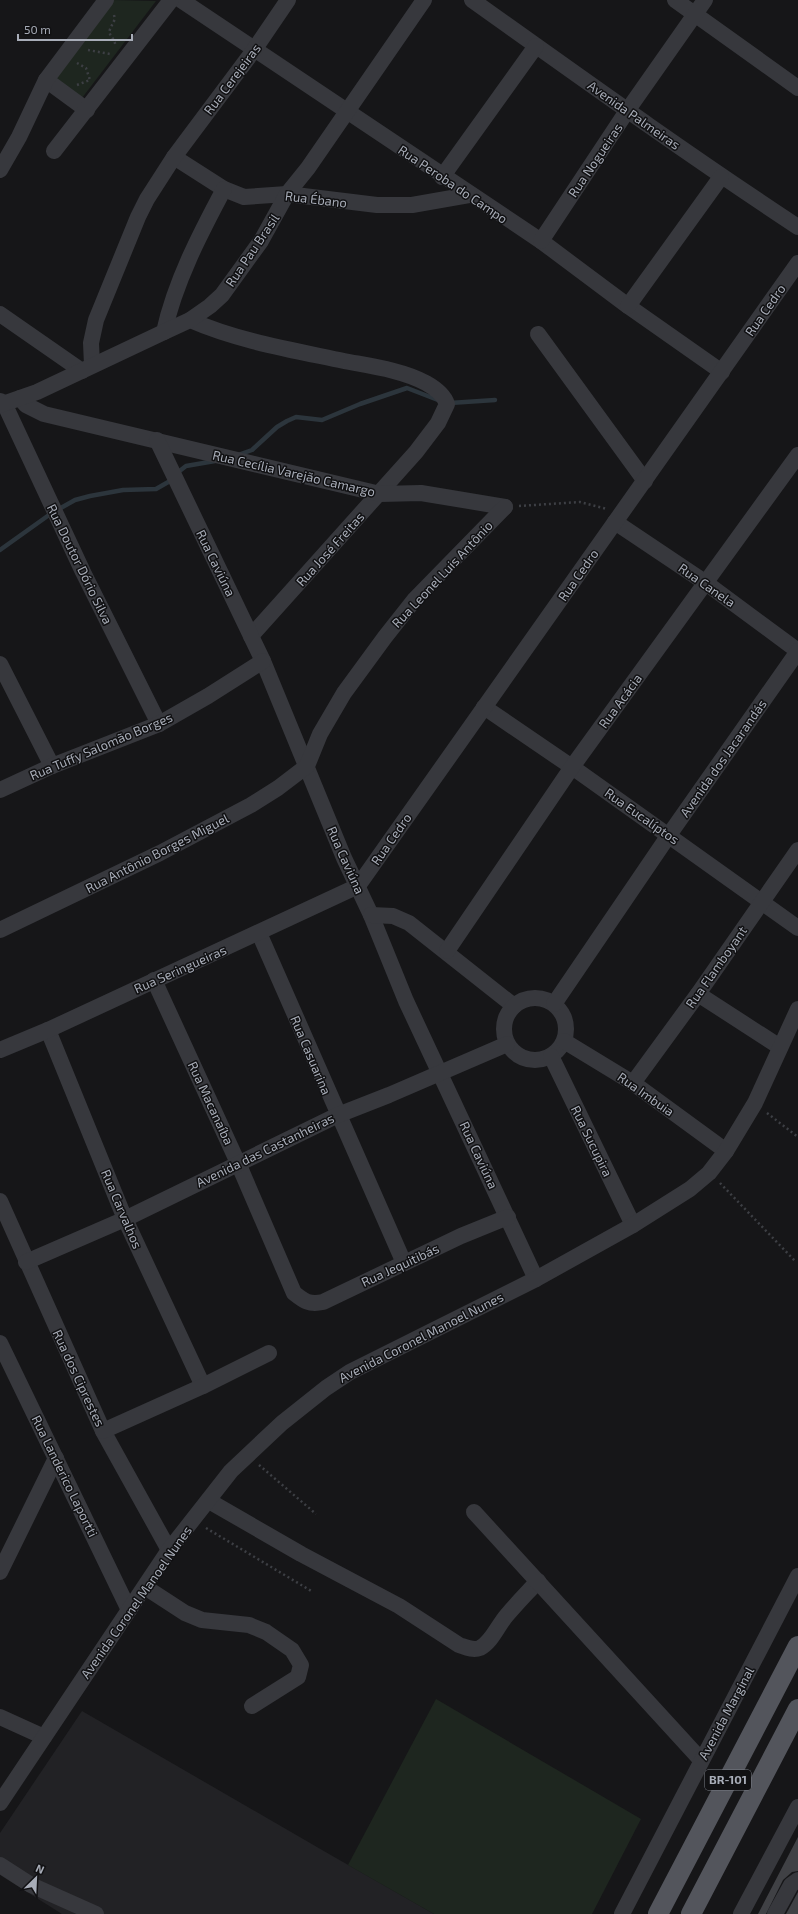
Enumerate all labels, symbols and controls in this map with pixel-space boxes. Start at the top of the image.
scale bar [18,16,132,42]
text: 50 m [24,22,51,36]
street label: Rua Cerejeiras [200,41,264,117]
street label: Avenida Palmeiras [585,77,683,153]
street label: Rua Nogueiras [564,120,626,200]
street label: Rua Peroba do Campo [395,141,511,227]
street label: Rua Ébano [284,186,348,211]
street label: Rua Pau Brasil [222,210,282,290]
street label: Rua Cedro [741,281,789,339]
street label: Rua Cecília Varejão Camargo [211,446,377,500]
street label: Rua Doutor Dório Silva [44,501,116,627]
street label: Rua José Freitas [293,509,367,589]
street label: Rua Leonel Luis Antônio [388,517,496,631]
street label: Rua Caviúna [193,527,239,599]
street label: Rua Cedro [554,546,602,604]
street label: Rua Canela [676,560,738,610]
street label: Rua Acácia [595,671,645,731]
street label: Avenida dos Jacarandás [676,696,770,820]
street label: Rua Tuffy Salomão Borges [27,709,175,783]
street label: Rua Eucalíptos [602,784,682,848]
street label: Rua Antônio Borges Miguel [83,810,231,896]
street label: Rua Cedro [367,810,415,868]
street label: Rua Caviúna [324,824,368,896]
street label: Rua Flamboyant [682,923,750,1011]
street label: Rua Seringueiras [131,941,229,997]
street label: Rua Casuarina [287,1013,335,1097]
street label: Rua Macanaíba [185,1059,237,1147]
street label: Rua Imbuia [615,1069,677,1119]
street label: Rua Sucupira [568,1103,616,1179]
street label: Avenida das Castanheiras [193,1110,337,1190]
street label: Rua Caviúna [456,1119,502,1191]
street label: Rua Carvalhos [98,1167,146,1251]
street label: Rua Jequitibás [359,1240,441,1290]
street label: Avenida Coronel Manoel Nunes [336,1288,506,1386]
street label: Rua dos Ciprestes [50,1327,108,1429]
street label: Rua Landerico Laportti [29,1413,101,1539]
street label: Avenida Coronel Manoel Nunes [77,1523,195,1681]
street label: Avenida Marginal [695,1664,757,1762]
road number: BR-101 [705,1770,751,1790]
north arrow [16,1858,56,1898]
text: N [34,1861,47,1876]

